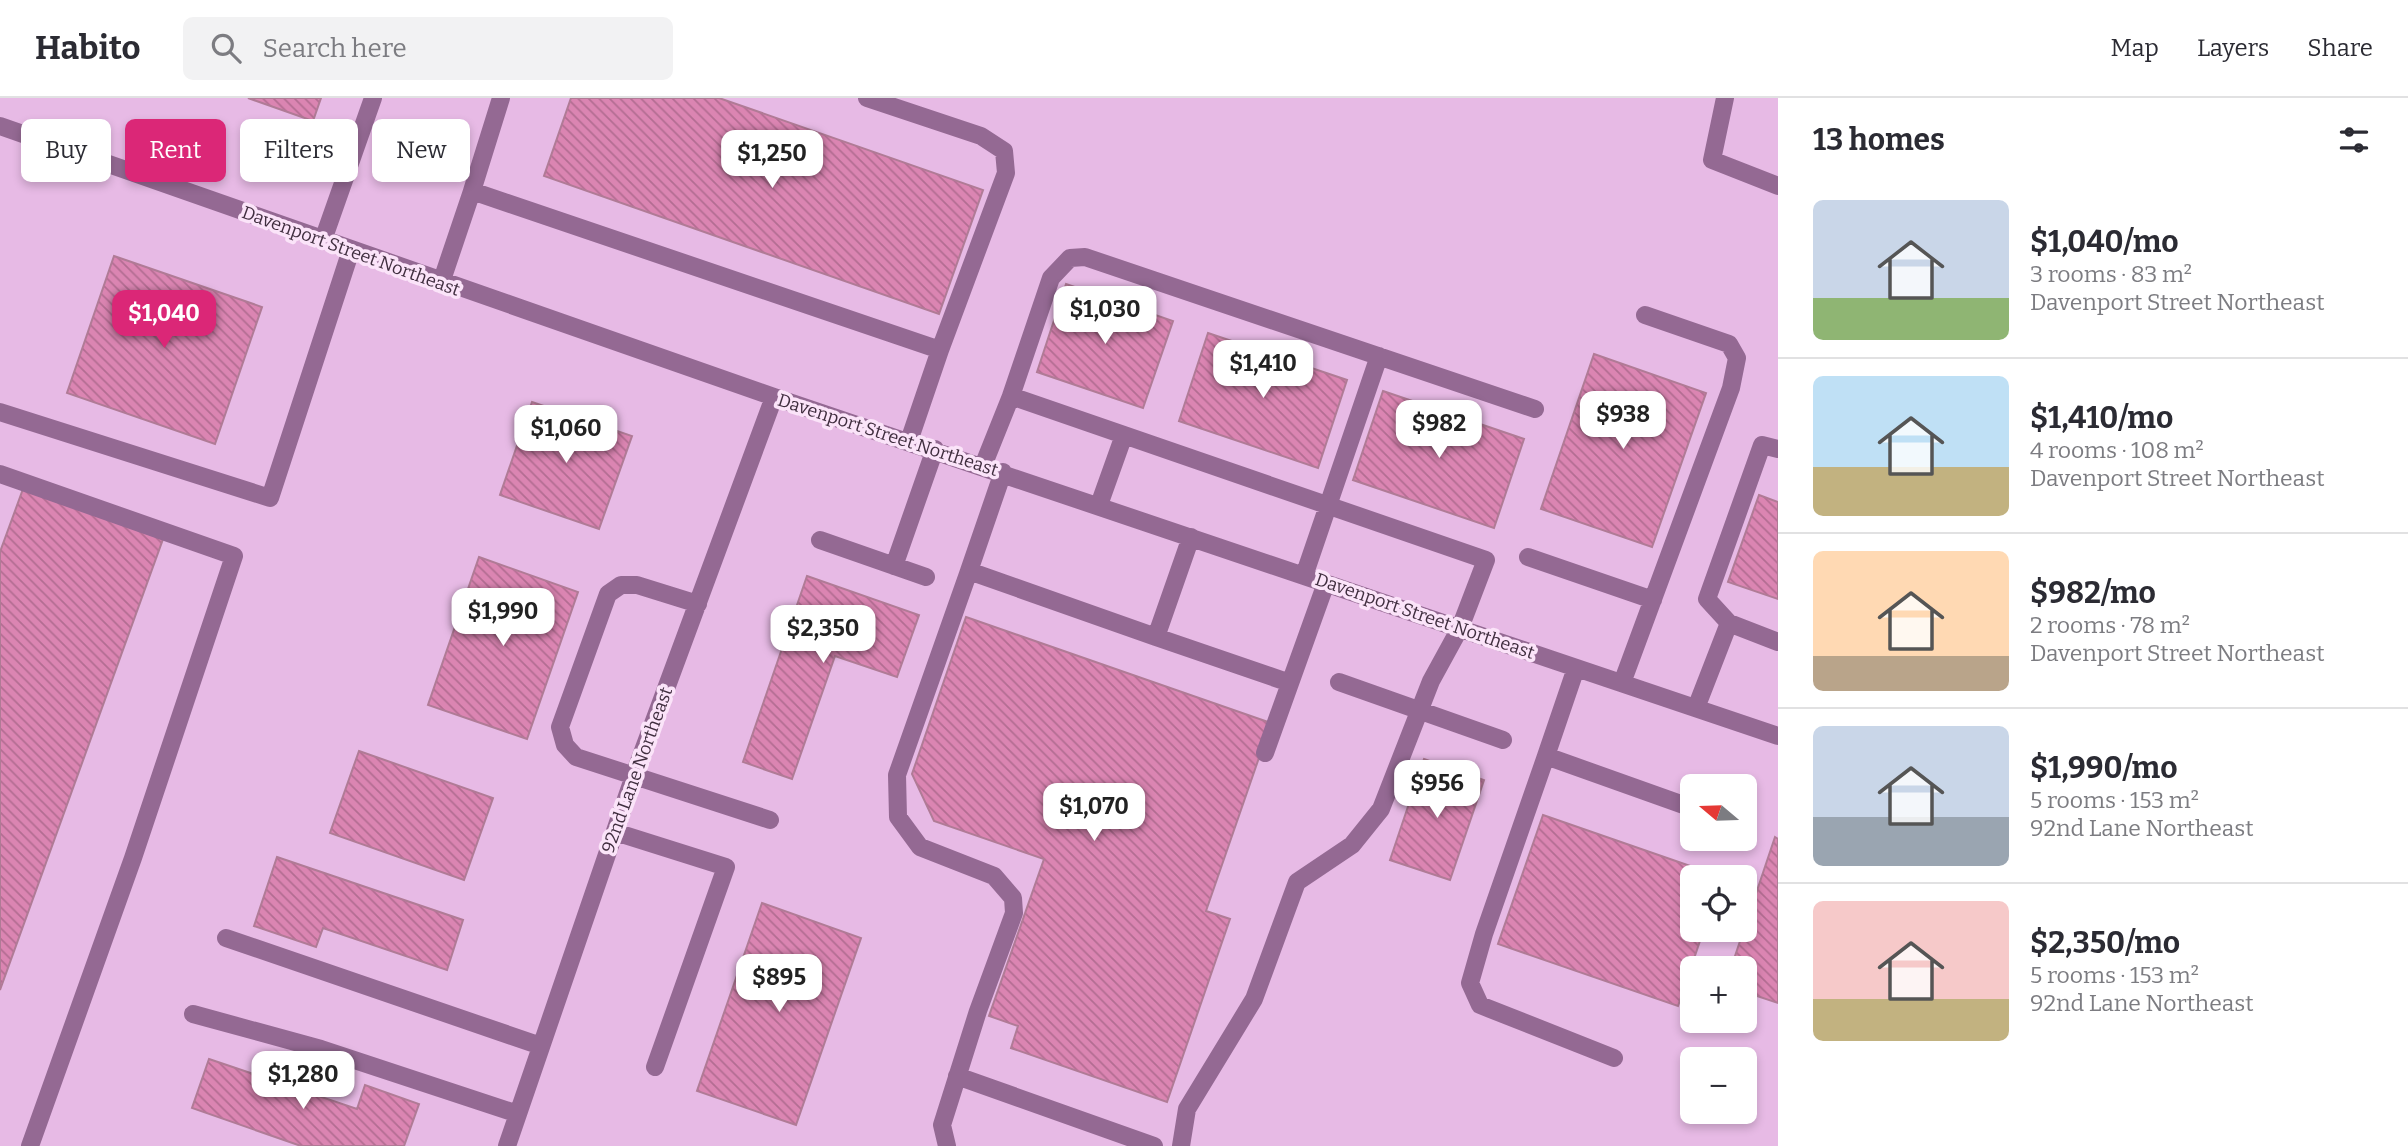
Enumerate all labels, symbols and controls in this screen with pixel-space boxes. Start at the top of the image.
search box [183,17,673,80]
text: Habito [35,28,141,68]
icon: search [207,29,245,67]
text: Search here [263,33,407,64]
text: Map [2111,34,2159,62]
text: Layers [2197,34,2269,62]
text: Share [2307,34,2373,62]
chip: Buy [21,119,111,182]
chip: Rent [125,119,226,182]
chip: Filters [240,119,358,182]
chip: New [372,119,470,182]
icon: filters [2335,121,2373,159]
text: 13 homes [1813,122,1945,158]
pin: $1,250 [715,130,829,190]
text: $1,250 [737,139,807,167]
street label: Davenport Street Northeast [239,201,464,301]
text: $1,040/mo [2030,224,2179,260]
icon: home [1869,228,1953,312]
text: 3 rooms · 83 m² [2030,260,2192,288]
pin: $1,030 [1048,286,1162,346]
text: Davenport Street Northeast [2030,288,2325,316]
pin: $1,040 [107,290,221,350]
text: $1,030 [1069,295,1141,323]
text: $1,040 [128,299,200,327]
pin: $1,410 [1206,341,1320,400]
text: $1,410 [1229,349,1297,377]
street label: Davenport Street Northeast [775,389,1001,481]
pin: $938 [1582,392,1664,451]
pin: $982 [1398,400,1480,460]
text: $938 [1596,400,1650,428]
text: $1,410/mo [2030,400,2173,436]
icon: home [1869,404,1953,488]
pin: $1,060 [509,406,623,465]
text: $982 [1412,409,1466,437]
text: $1,060 [530,414,602,442]
text: 4 rooms · 108 m² [2030,436,2204,464]
text: Davenport Street Northeast [2030,464,2325,492]
street label: Davenport Street Northeast [1312,568,1538,664]
text: $982/mo [2030,575,2156,611]
icon: home [1869,579,1953,663]
pin: $1,990 [446,588,560,648]
text: $1,990 [468,597,538,625]
pin: $2,350 [766,606,880,665]
text: 2 rooms · 78 m² [2030,611,2190,639]
text: $2,350 [787,614,859,642]
text: Davenport Street Northeast [2030,639,2325,667]
street label: 92nd Lane Northeast [597,684,677,856]
text: $1,990/mo [2030,750,2177,786]
icon: home [1869,754,1953,838]
pin: $956 [1396,760,1478,820]
text: $956 [1410,769,1464,797]
north arrow [1680,774,1757,850]
map controls [1680,774,1757,1124]
pin: $1,070 [1037,784,1151,843]
text: 5 rooms · 153 m² [2030,786,2199,814]
text: $1,070 [1059,792,1129,820]
text: 92nd Lane Northeast [2030,814,2254,842]
button: locate [1680,865,1757,942]
text: $2,350/mo [2030,925,2180,961]
icon: home [1869,929,1953,1013]
pin: $895 [738,954,820,1014]
button: + [1680,956,1757,1033]
text: 5 rooms · 153 m² [2030,961,2199,989]
text: $895 [752,963,806,991]
text: 92nd Lane Northeast [2030,989,2254,1017]
button: − [1680,1047,1757,1124]
pin: $1,280 [246,1052,360,1111]
text: $1,280 [267,1060,339,1088]

